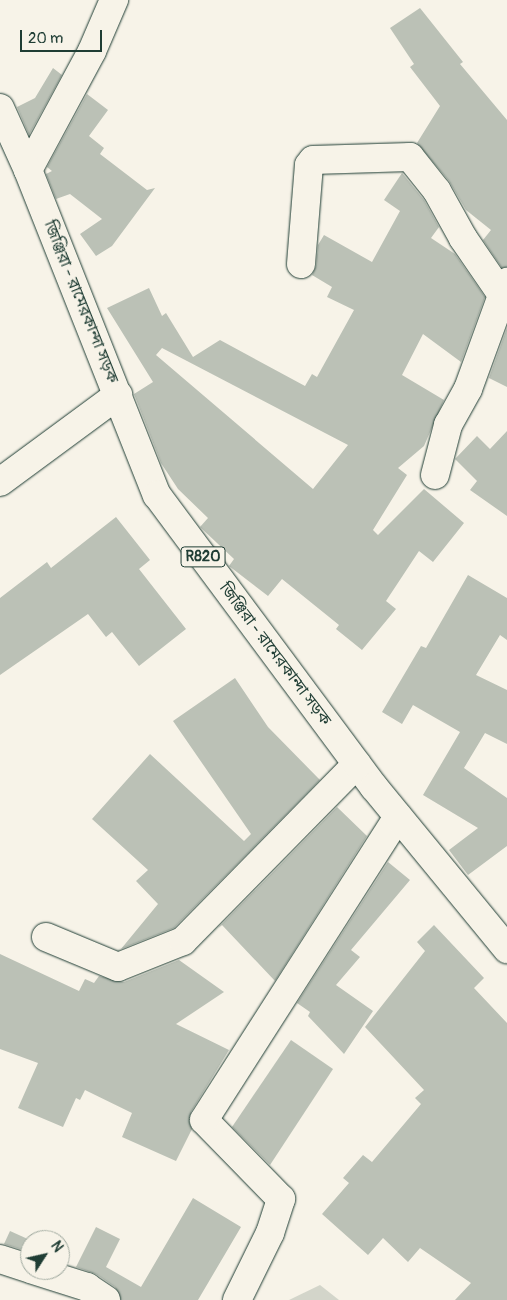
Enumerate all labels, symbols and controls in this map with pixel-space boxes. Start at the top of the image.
scale bar [22,20,105,52]
text: 20 m [28,29,63,48]
street label: জিঞ্জিরা - রামেরকান্দা সড়ক [40,218,122,386]
road number: R820 [180,544,226,570]
street label: জিঞ্জিরা - রামেরকান্দা সড়ক [215,579,335,729]
north arrow [20,1230,70,1280]
text: N [47,1238,67,1255]

